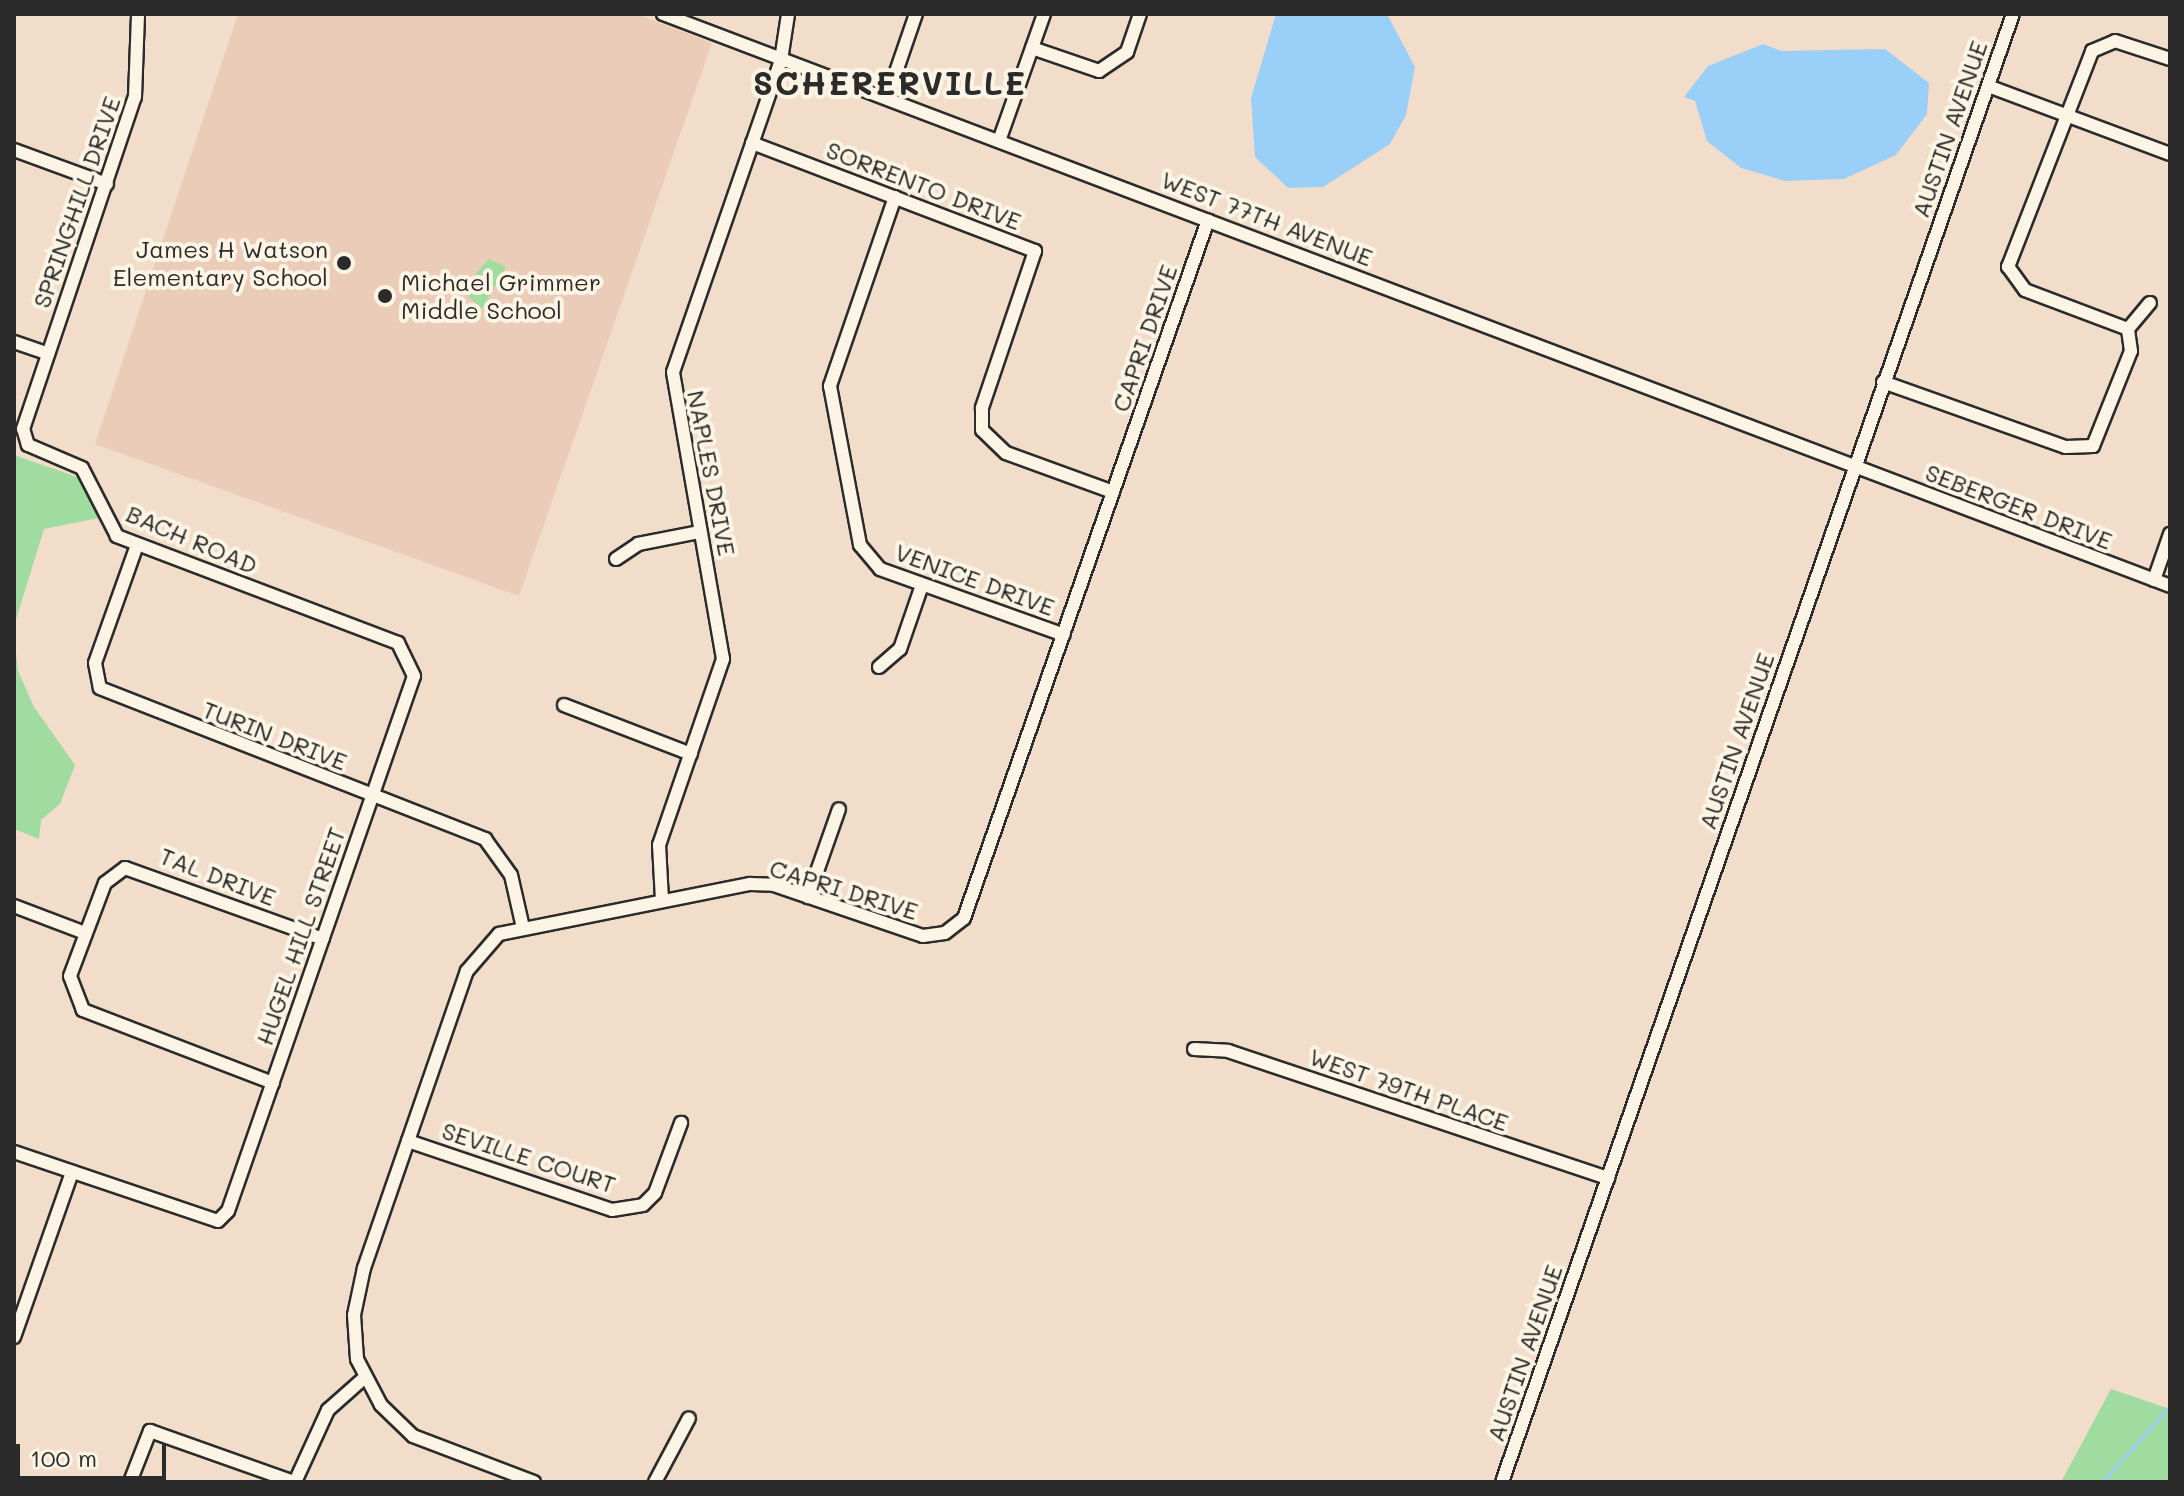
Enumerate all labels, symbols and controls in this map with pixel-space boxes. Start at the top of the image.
street label: AUSTIN AVENUE [1905,37,1993,221]
district label: SCHERERVILLE [753,63,1027,101]
street label: SPRINGHILL DRIVE [26,93,126,311]
street label: SORRENTO DRIVE [823,135,1025,235]
street label: WEST 77TH AVENUE [1157,164,1377,272]
place label: James H Watson Elementary School [113,235,328,291]
marker: James H Watson Elementary School [335,254,353,272]
street label: CAPRI DRIVE [1105,261,1183,415]
place label: Michael Grimmer Middle School [401,268,601,324]
marker: Michael Grimmer Middle School [376,287,394,305]
street label: NAPLES DRIVE [682,388,742,558]
street label: SEBERGER DRIVE [1922,457,2116,555]
street label: BACH ROAD [122,498,262,580]
street label: VENICE DRIVE [891,537,1059,621]
street label: AUSTIN AVENUE [1692,649,1780,833]
street label: TURIN DRIVE [199,694,351,776]
street label: HUGEL HILL STREET [249,823,351,1049]
street label: TAL DRIVE [156,841,280,911]
street label: CAPRI DRIVE [766,853,922,925]
street label: WEST 79TH PLACE [1306,1041,1512,1137]
street label: SEVILLE COURT [439,1115,619,1199]
street label: AUSTIN AVENUE [1480,1261,1568,1445]
scale bar [20,1428,170,1478]
text: 100 m [30,1442,97,1473]

